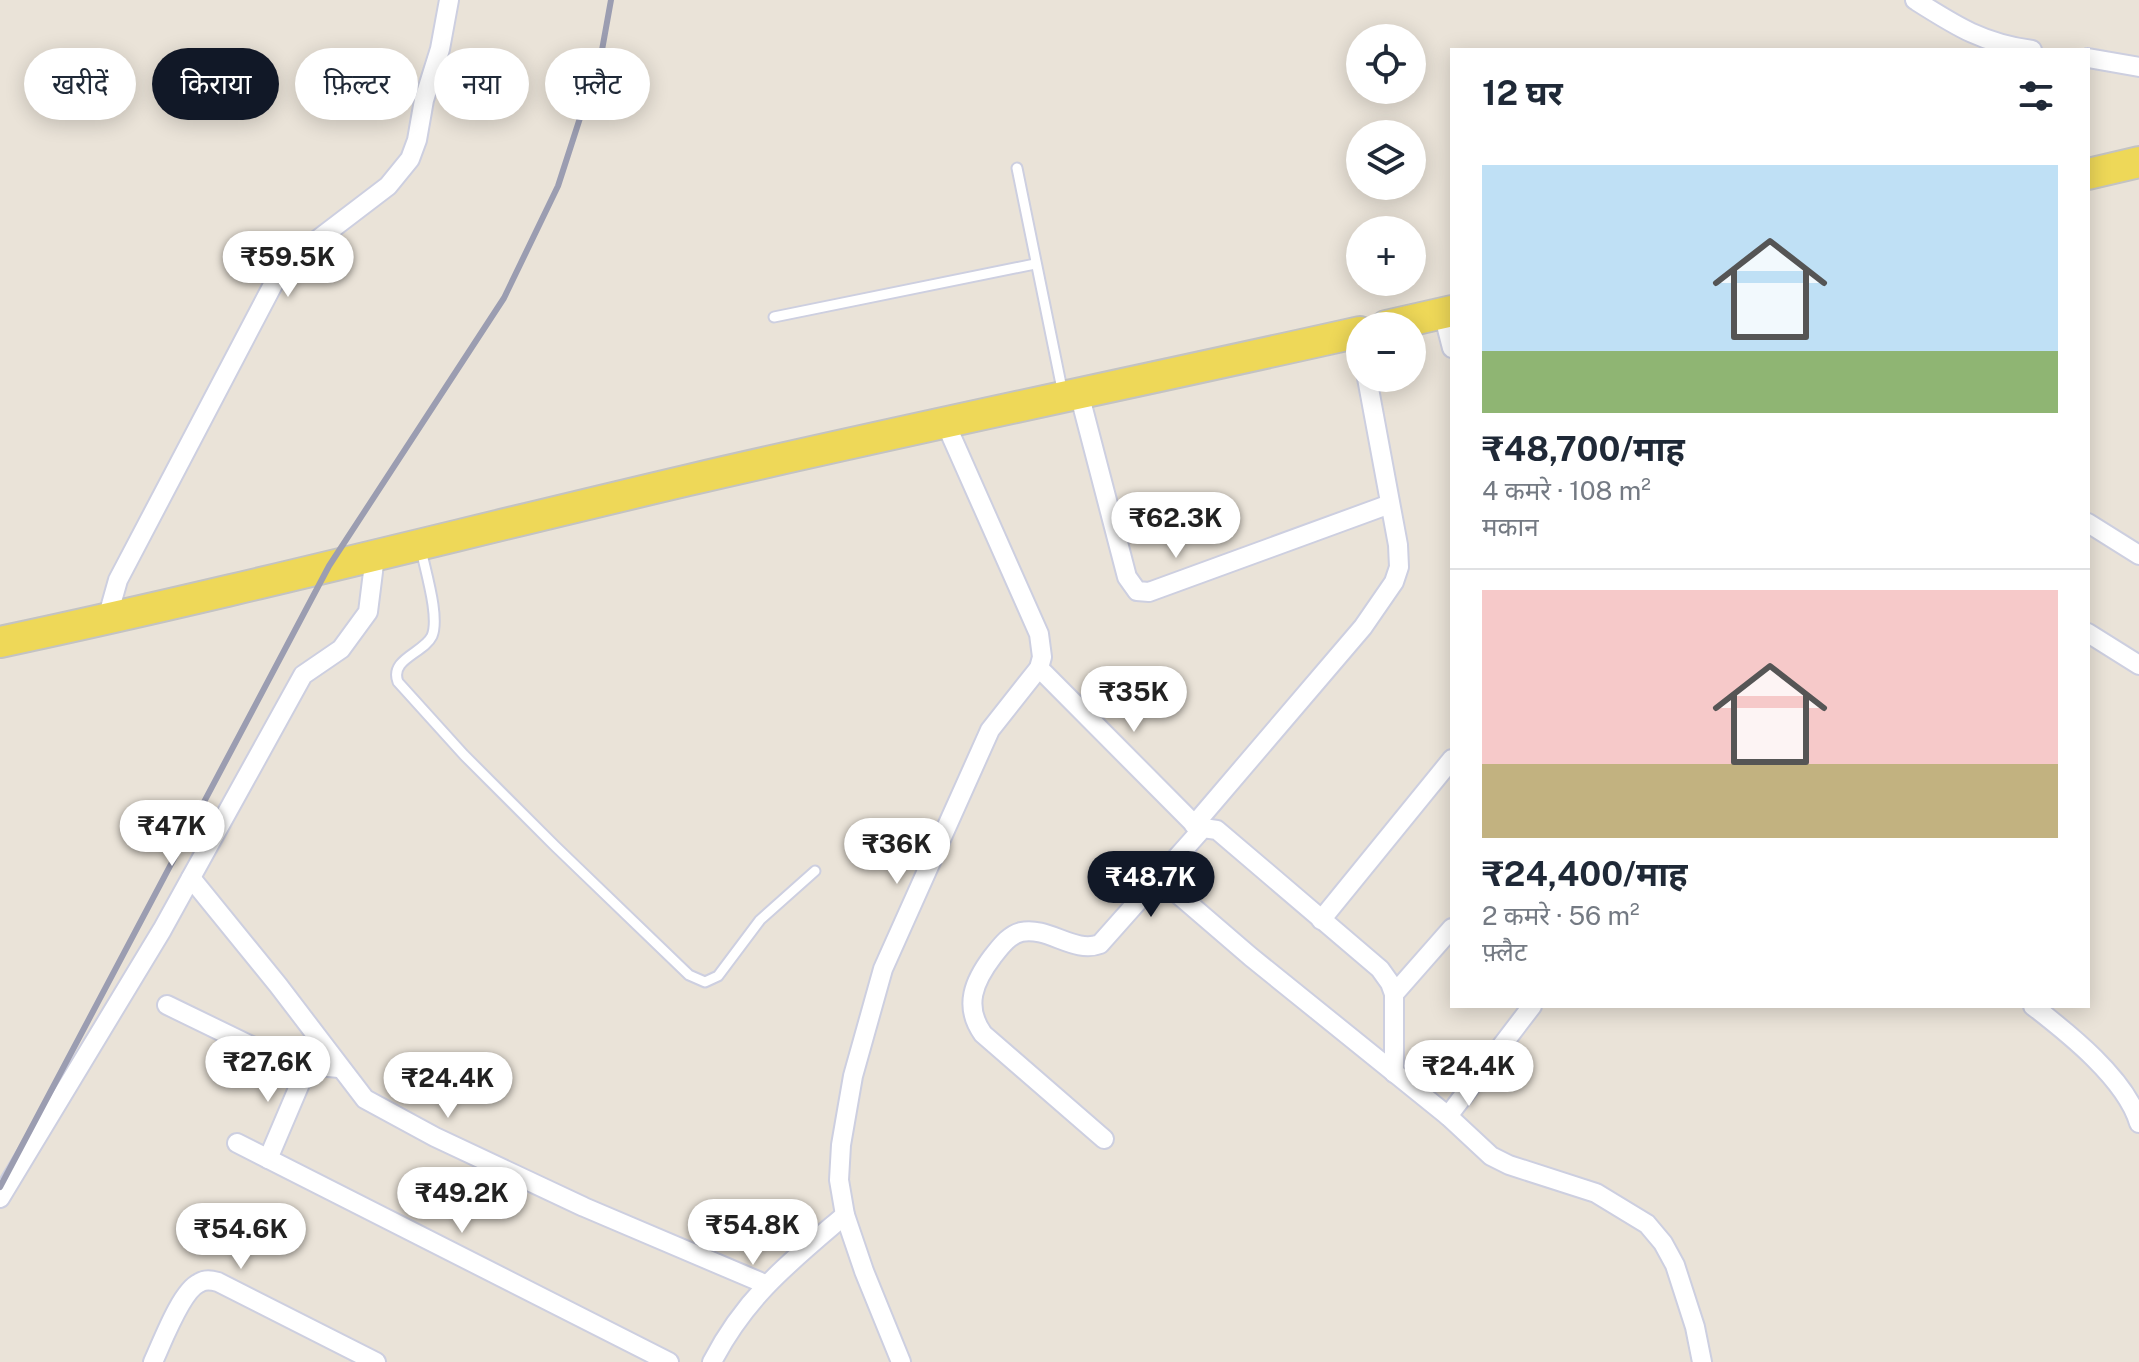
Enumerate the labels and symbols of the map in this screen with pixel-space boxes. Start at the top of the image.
pin: ₹59.5K [223,231,353,299]
pin: ₹62.3K [1111,492,1241,560]
pin: ₹35K [1087,666,1181,734]
pin: ₹47K [125,800,219,868]
pin: ₹36K [850,818,944,886]
pin: ₹48.7K [1086,851,1216,919]
pin: ₹27.6K [203,1036,333,1104]
pin: ₹24.4K [1404,1040,1534,1108]
pin: ₹24.4K [383,1052,513,1120]
pin: ₹49.2K [397,1167,527,1235]
pin: ₹54.8K [688,1199,818,1267]
pin: ₹54.6K [176,1203,306,1271]

